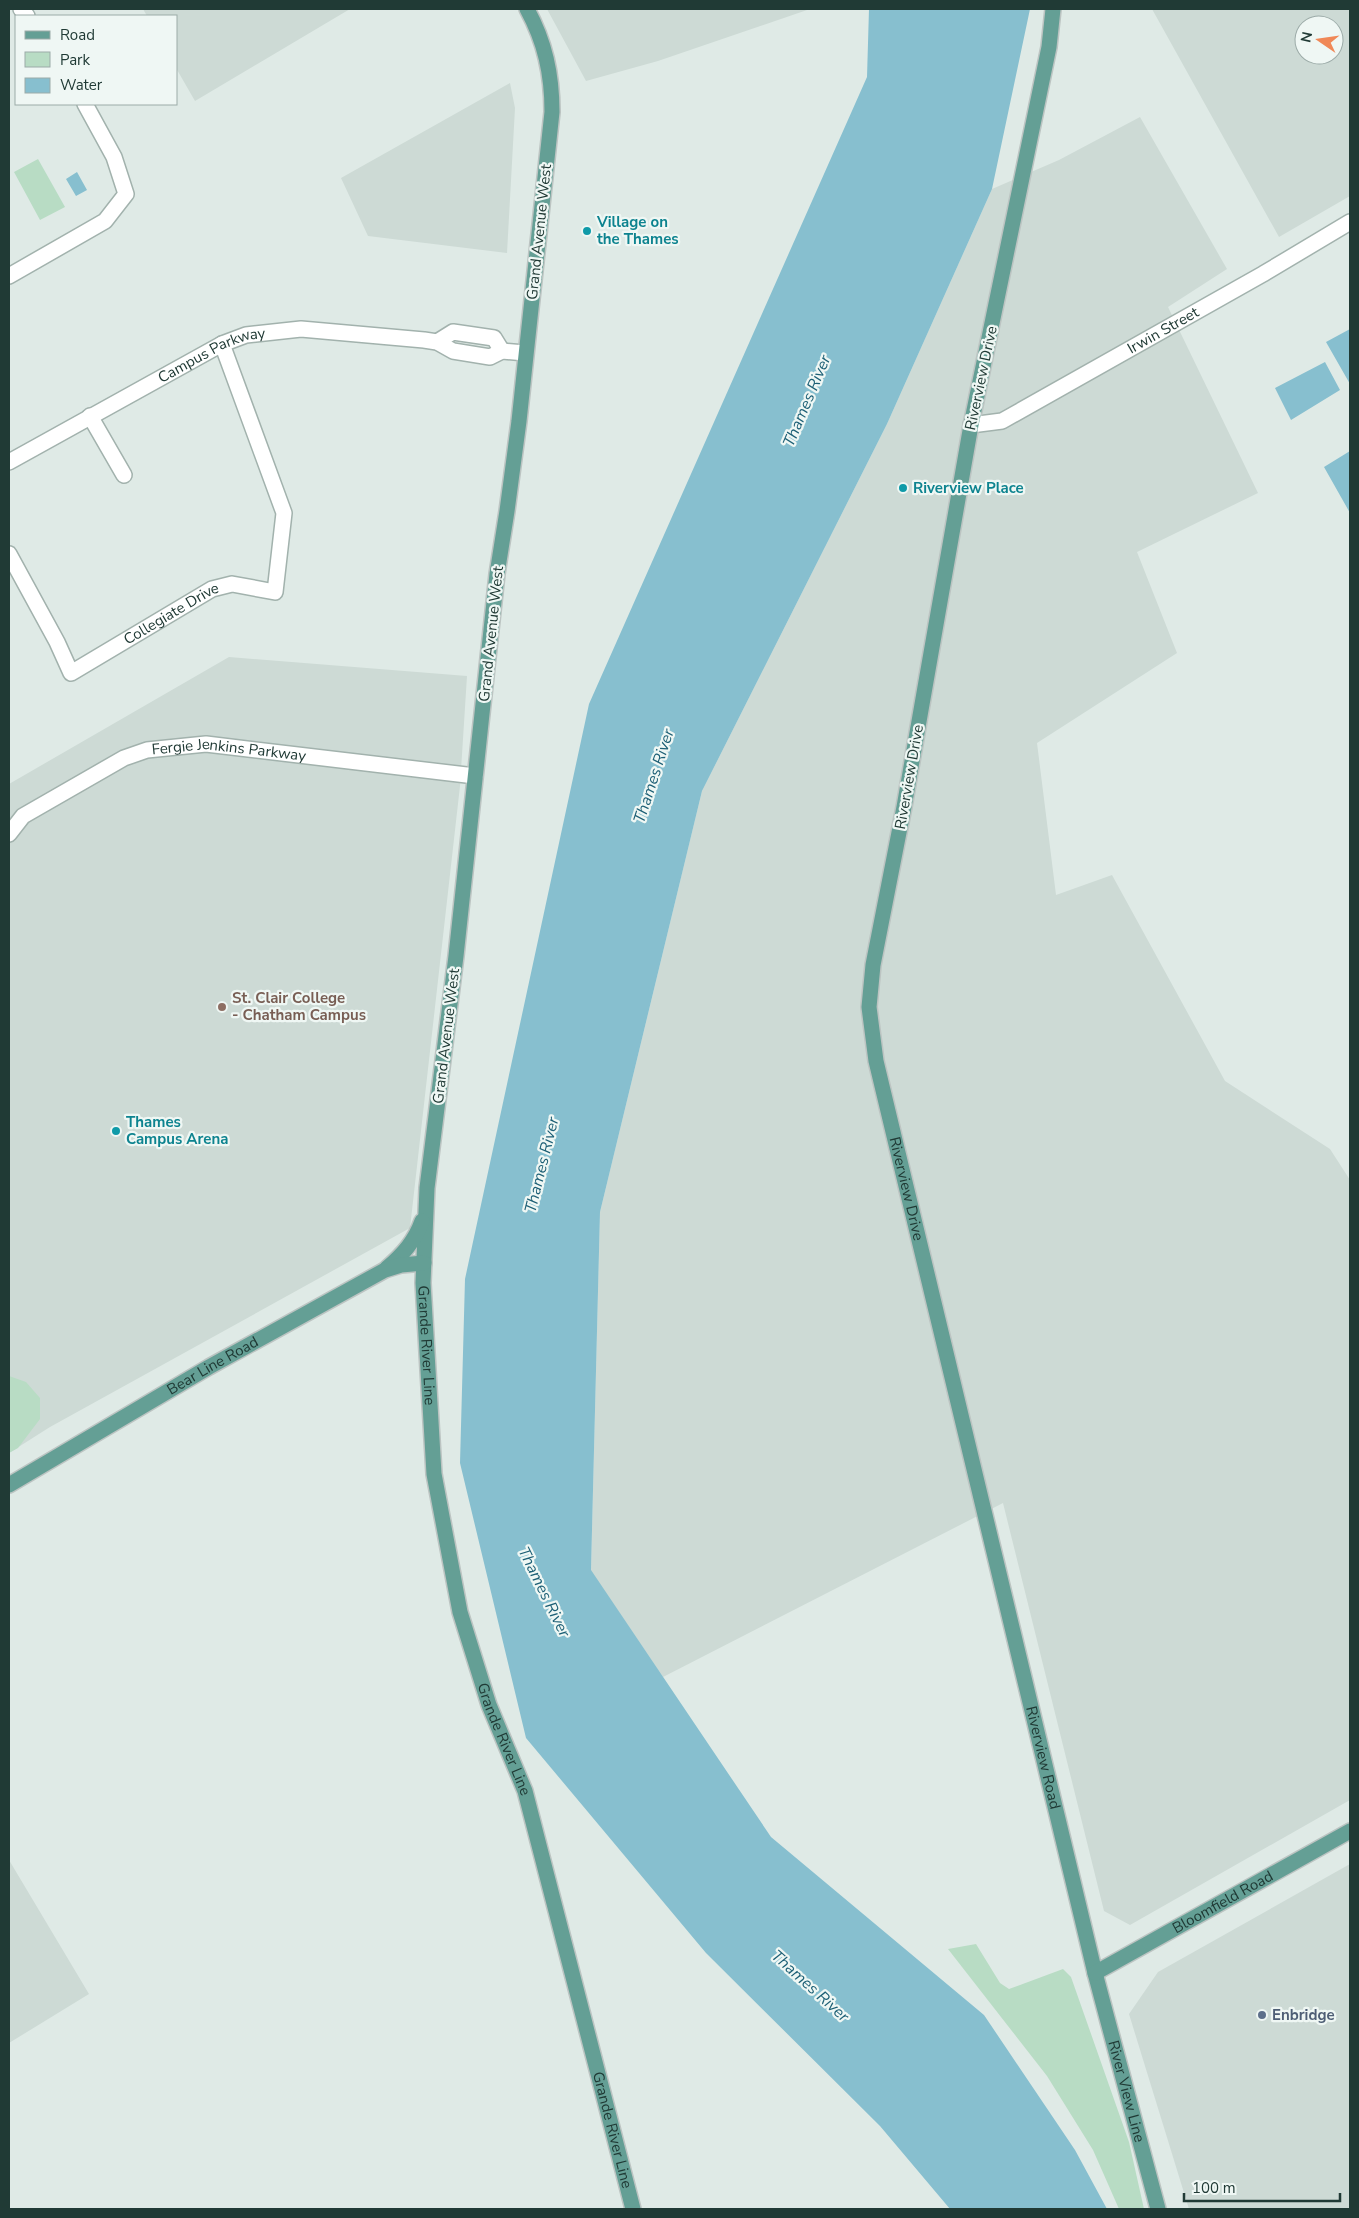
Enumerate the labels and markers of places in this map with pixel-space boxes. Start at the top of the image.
place label: Village on the Thames [596,212,679,249]
marker: Village on the Thames [581,225,593,237]
place label: Riverview Place [913,478,1024,498]
marker: Riverview Place [897,482,909,494]
place label: St. Clair College - Chatham Campus [232,988,366,1025]
marker: St. Clair College - Chatham Campus [216,1001,228,1013]
place label: Thames Campus Arena [126,1112,228,1149]
marker: Thames Campus Arena [110,1125,122,1137]
place label: Enbridge [1272,2005,1335,2025]
marker: Enbridge [1256,2009,1268,2021]

